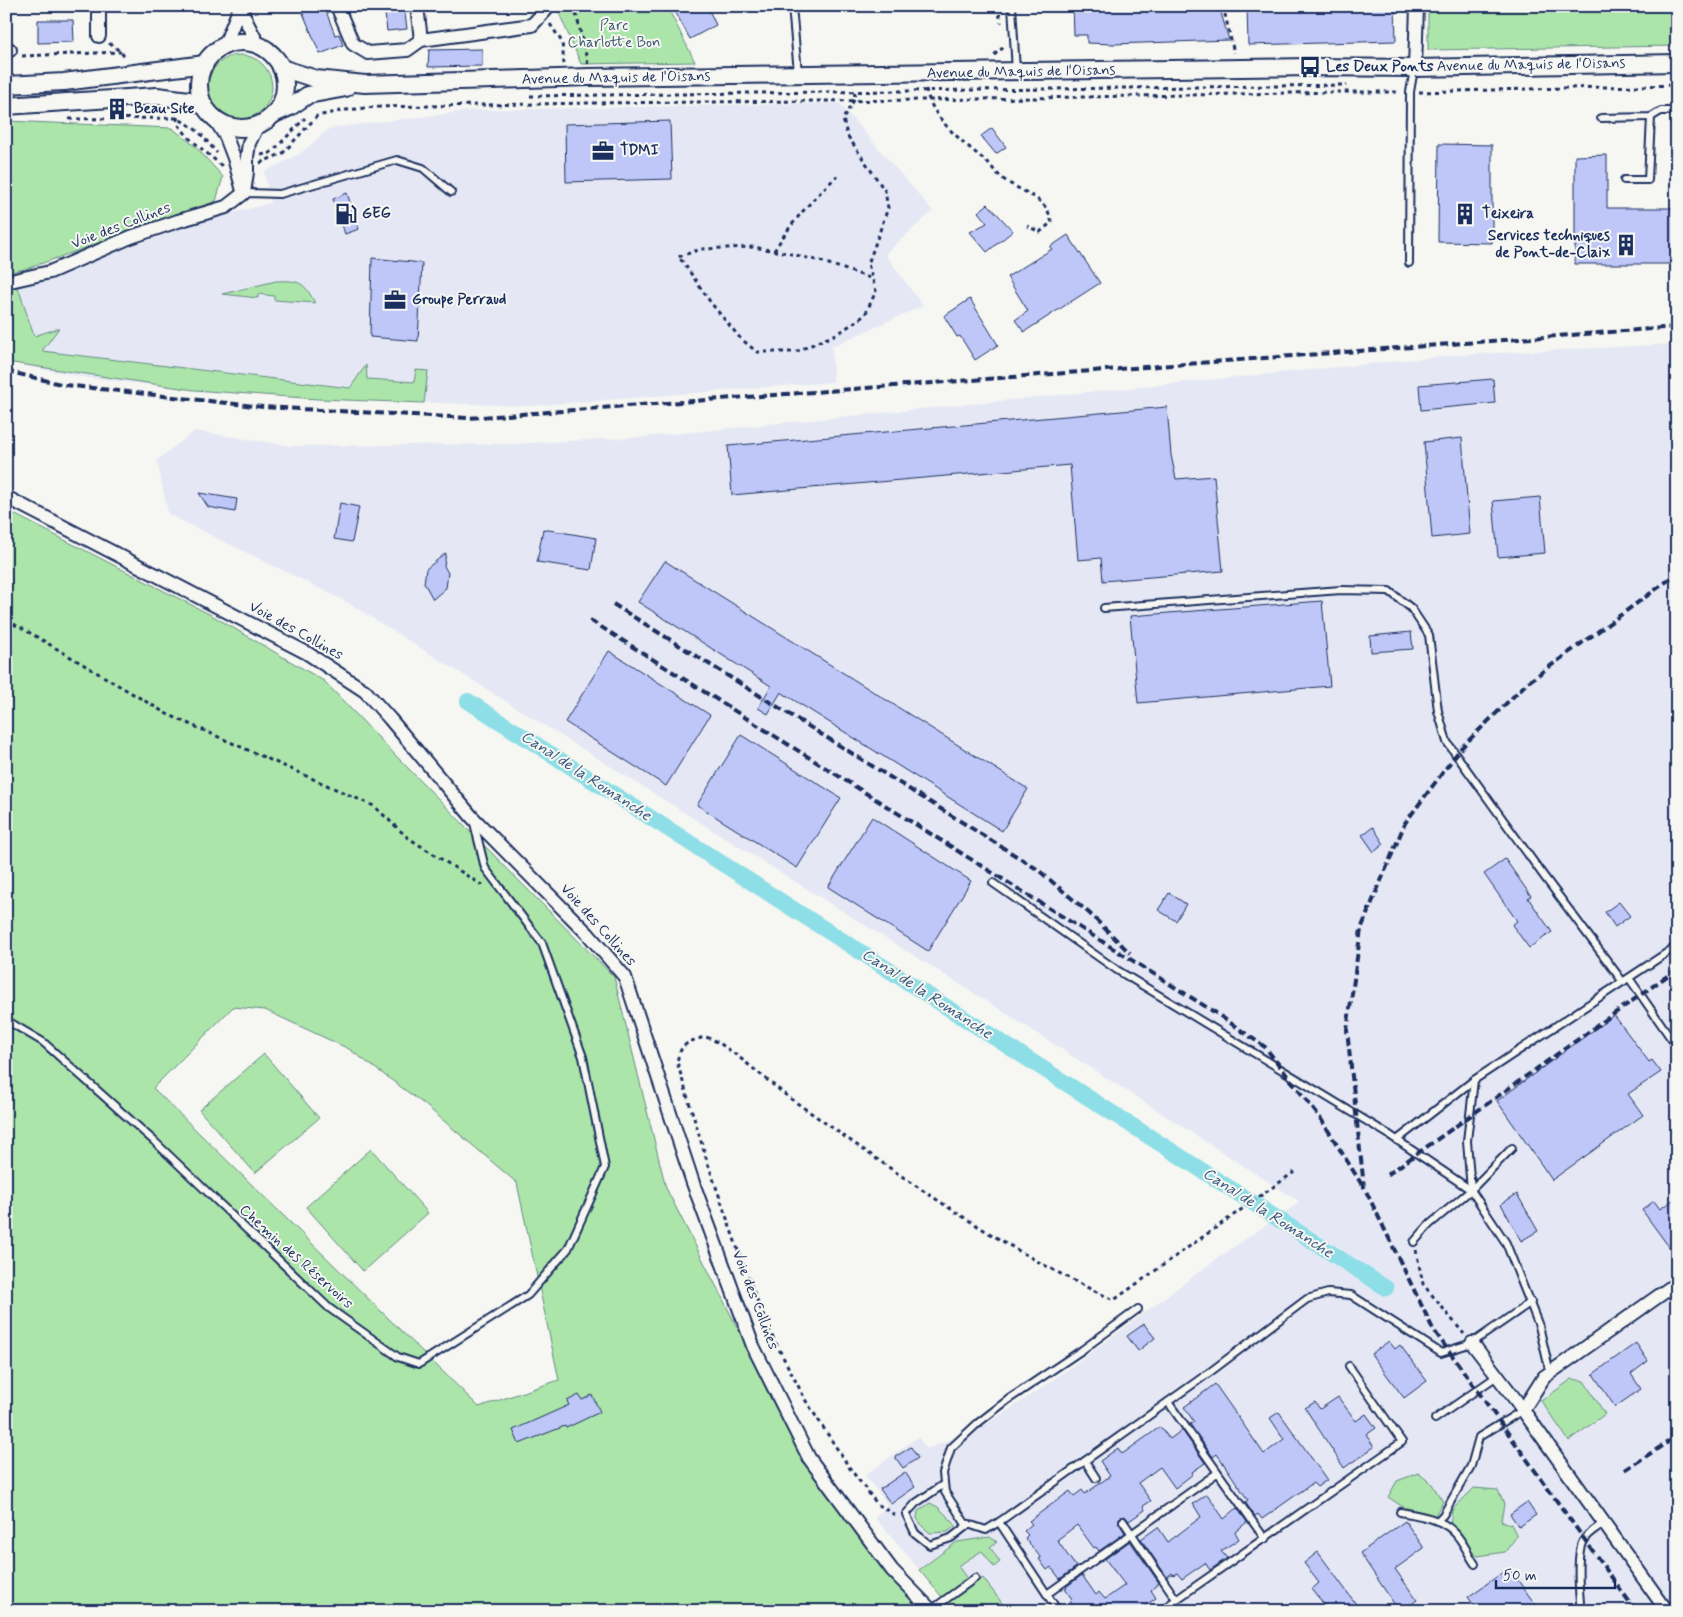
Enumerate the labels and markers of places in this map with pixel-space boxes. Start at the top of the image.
bus stop icon: Les Deux Ponts [1297,54,1323,80]
place label: Les Deux Ponts [1326,57,1434,77]
building icon: Beau Site [104,96,130,122]
place label: Beau Site [134,99,195,119]
office icon: TDMI [590,138,616,164]
place label: TDMI [620,141,659,161]
fuel station icon: GEG [333,201,359,227]
building icon: Teixeira [1452,201,1478,227]
place label: GEG [362,204,391,224]
place label: Teixeira [1482,204,1534,224]
place label: Services techniques de Pont-de-Claix [1488,226,1611,263]
building icon: Services techniques de Pont-de-Claix [1613,232,1639,258]
office icon: Groupe Perraud [382,287,408,313]
place label: Groupe Perraud [412,290,507,310]

